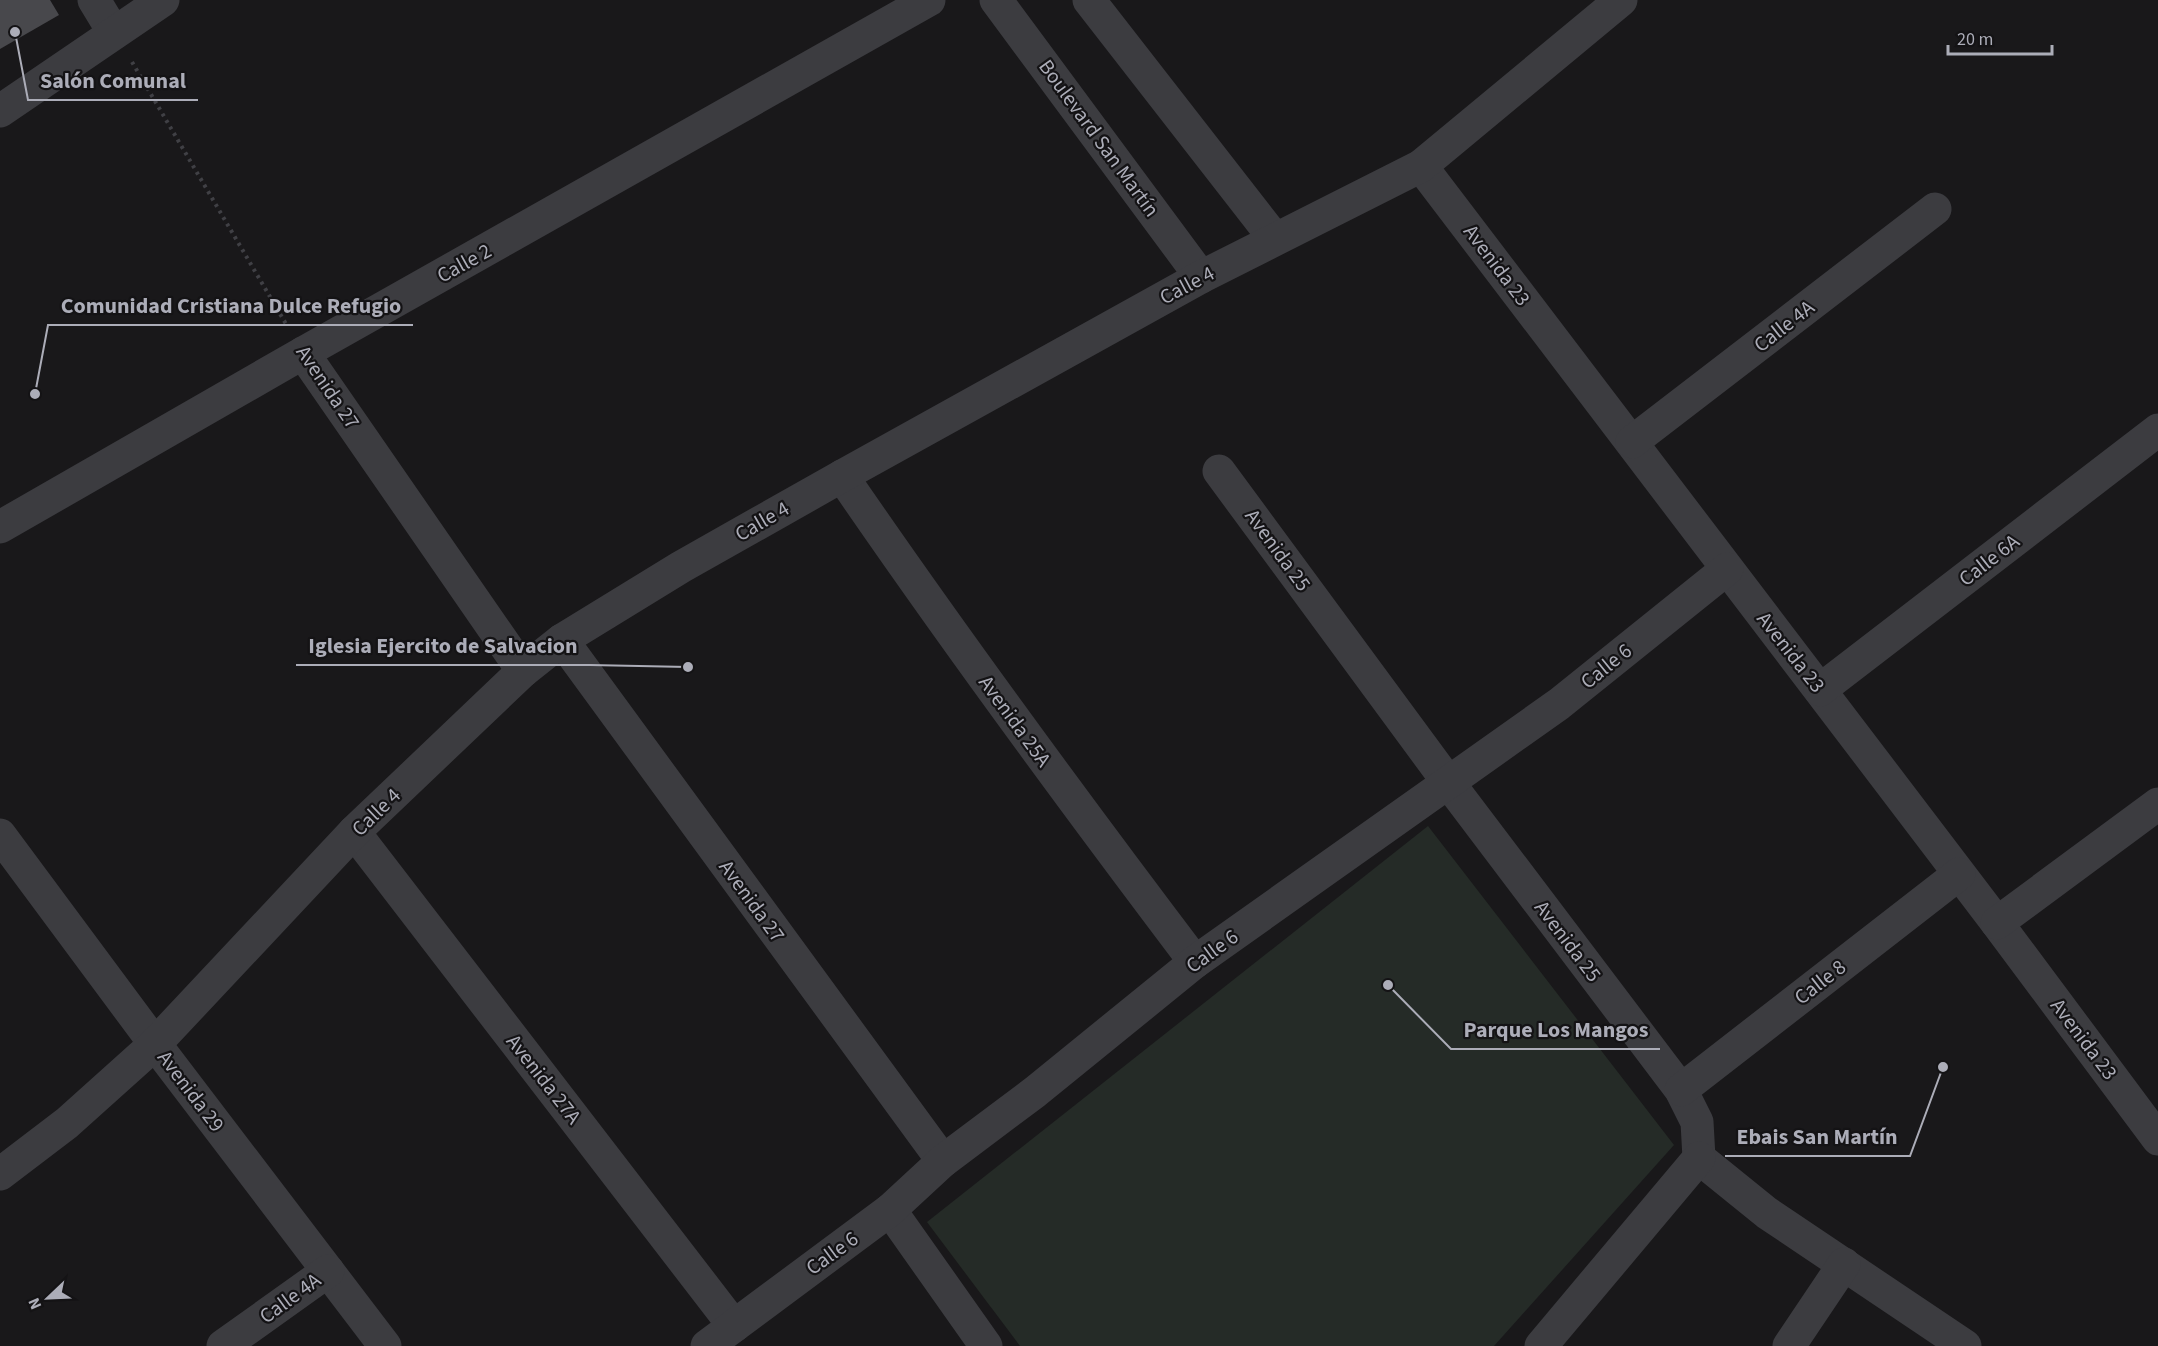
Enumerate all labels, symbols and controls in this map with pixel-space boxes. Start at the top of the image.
scale bar [1948,18,2052,56]
text: 20 m [1957,27,1993,52]
street label: Boulevard San Martín [1032,53,1166,223]
callout: Salón Comunal [28,60,198,100]
text: Salón Comunal [40,65,187,97]
street label: Avenida 23 [1456,218,1538,312]
street label: Calle 2 [431,236,497,290]
street label: Calle 4 [1154,258,1220,312]
callout: Comunidad Cristiana Dulce Refugio [48,285,413,325]
text: Comunidad Cristiana Dulce Refugio [61,290,401,322]
street label: Calle 4A [1747,292,1821,359]
street label: Avenida 27 [289,339,367,435]
street label: Calle 4 [729,493,795,549]
street label: Avenida 25 [1238,503,1318,597]
street label: Calle 6A [1952,526,2026,593]
street label: Avenida 23 [1750,605,1832,699]
callout: Iglesia Ejercito de Salvacion [296,625,590,665]
text: Iglesia Ejercito de Salvacion [308,630,578,662]
street label: Calle 6 [1574,636,1638,696]
street label: Avenida 25A [971,669,1059,773]
street label: Calle 4 [345,781,407,843]
street label: Avenida 27 [712,854,792,948]
street label: Avenida 25 [1527,894,1609,988]
street label: Calle 6 [1180,922,1244,980]
street label: Calle 8 [1788,952,1852,1012]
street label: Avenida 23 [2043,992,2125,1086]
callout: Parque Los Mangos [1451,1009,1660,1049]
text: Parque Los Mangos [1464,1014,1649,1046]
street label: Avenida 27A [499,1028,589,1131]
street label: Avenida 29 [150,1044,232,1138]
callout: Ebais San Martín [1725,1116,1910,1156]
text: Ebais San Martín [1736,1121,1898,1153]
street label: Calle 6 [800,1224,864,1282]
street label: Calle 4A [253,1265,328,1331]
north arrow [18,1268,78,1328]
text: N [23,1294,47,1313]

